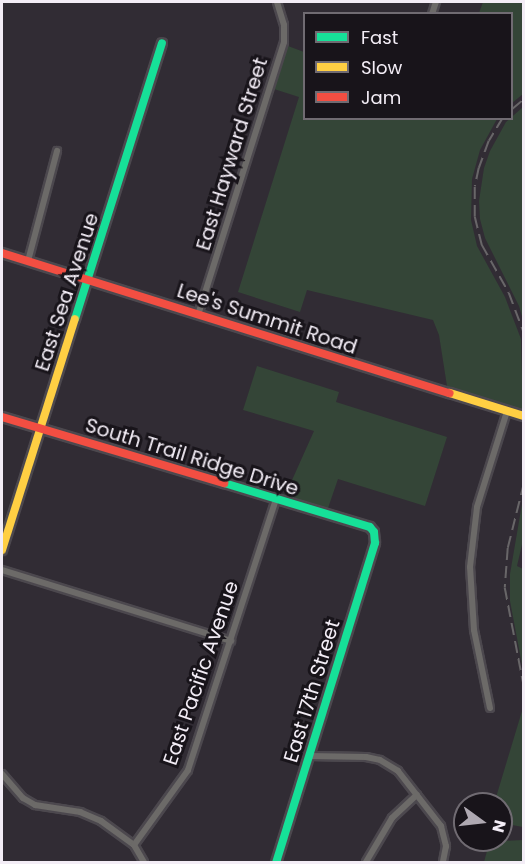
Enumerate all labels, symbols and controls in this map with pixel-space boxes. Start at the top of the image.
legend [303,12,513,120]
text: Fast [361,25,398,50]
street label: East Hayward Street [191,55,273,253]
text: Slow [361,55,402,80]
text: Jam [361,85,401,110]
street label: East Sea Avenue [30,210,104,374]
street label: Lee's Summit Road [174,279,360,359]
street label: South Trail Ridge Drive [82,413,302,501]
street label: East Pacific Avenue [158,578,244,768]
street label: East 17th Street [279,617,345,765]
north arrow [453,792,513,852]
text: N [486,817,512,835]

